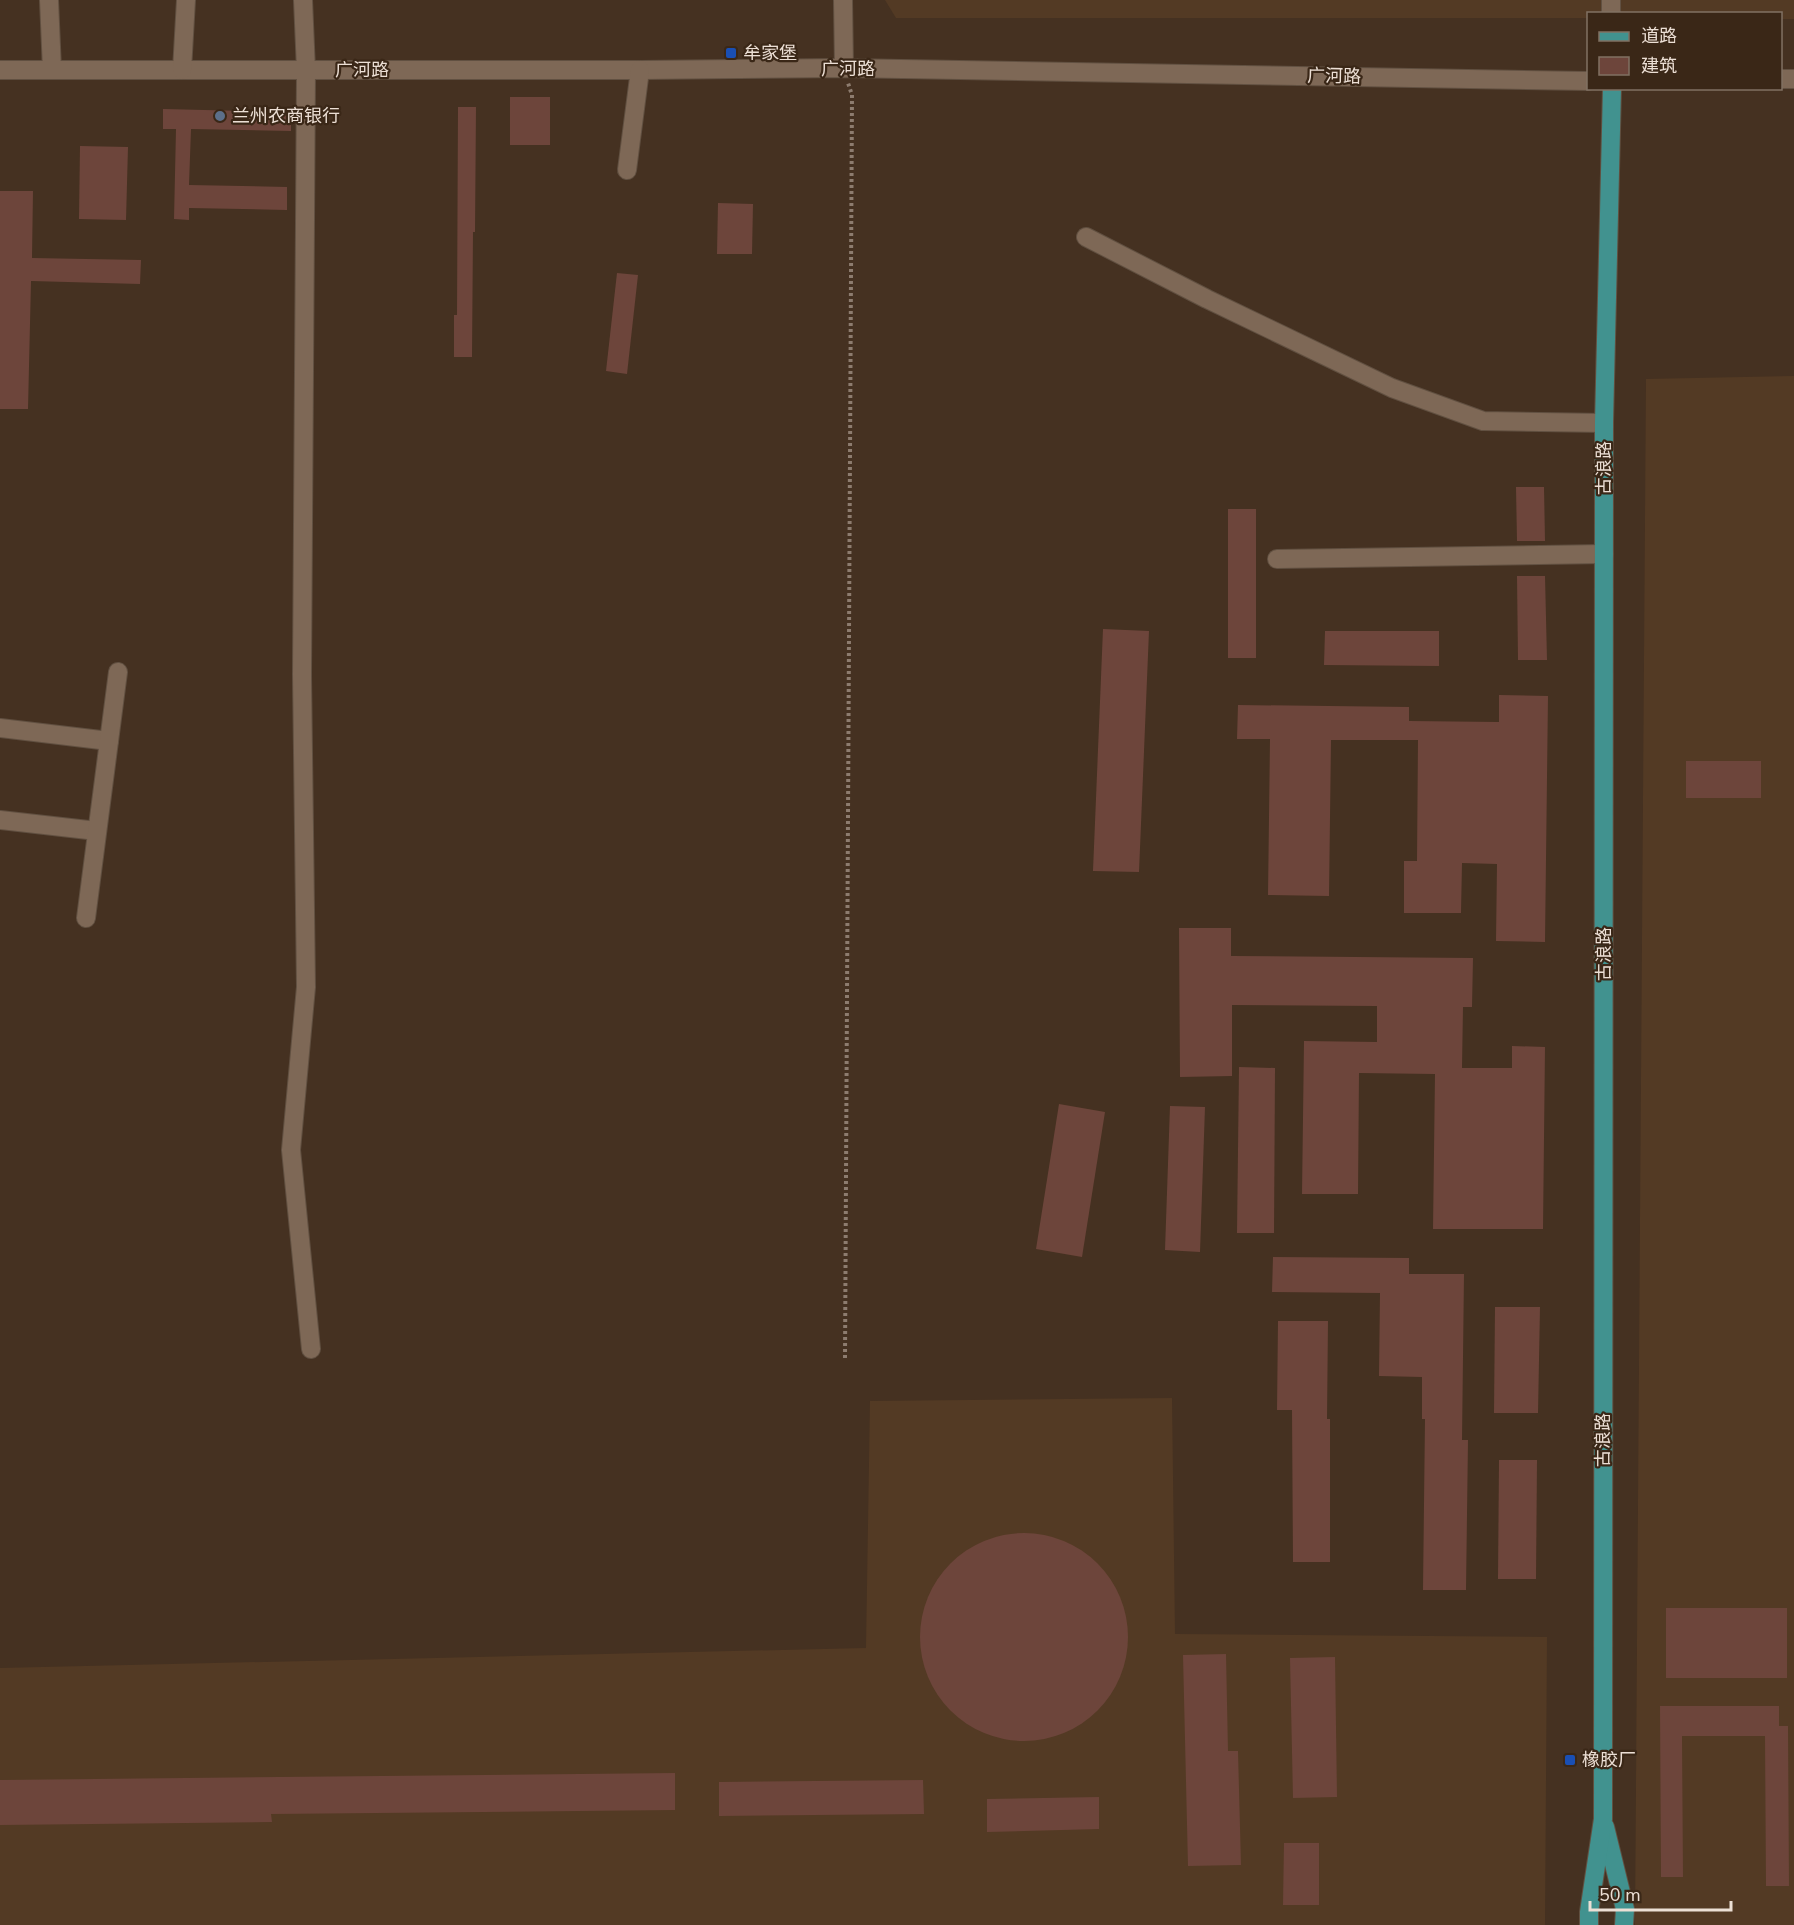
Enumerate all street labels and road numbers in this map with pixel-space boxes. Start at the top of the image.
street label: 广河路 [821,57,875,81]
street label: 广河路 [335,58,389,82]
street label: 广河路 [1307,64,1361,88]
street label: 古浪路 [1592,441,1616,495]
street label: 古浪路 [1592,927,1616,981]
street label: 古浪路 [1591,1413,1615,1467]

